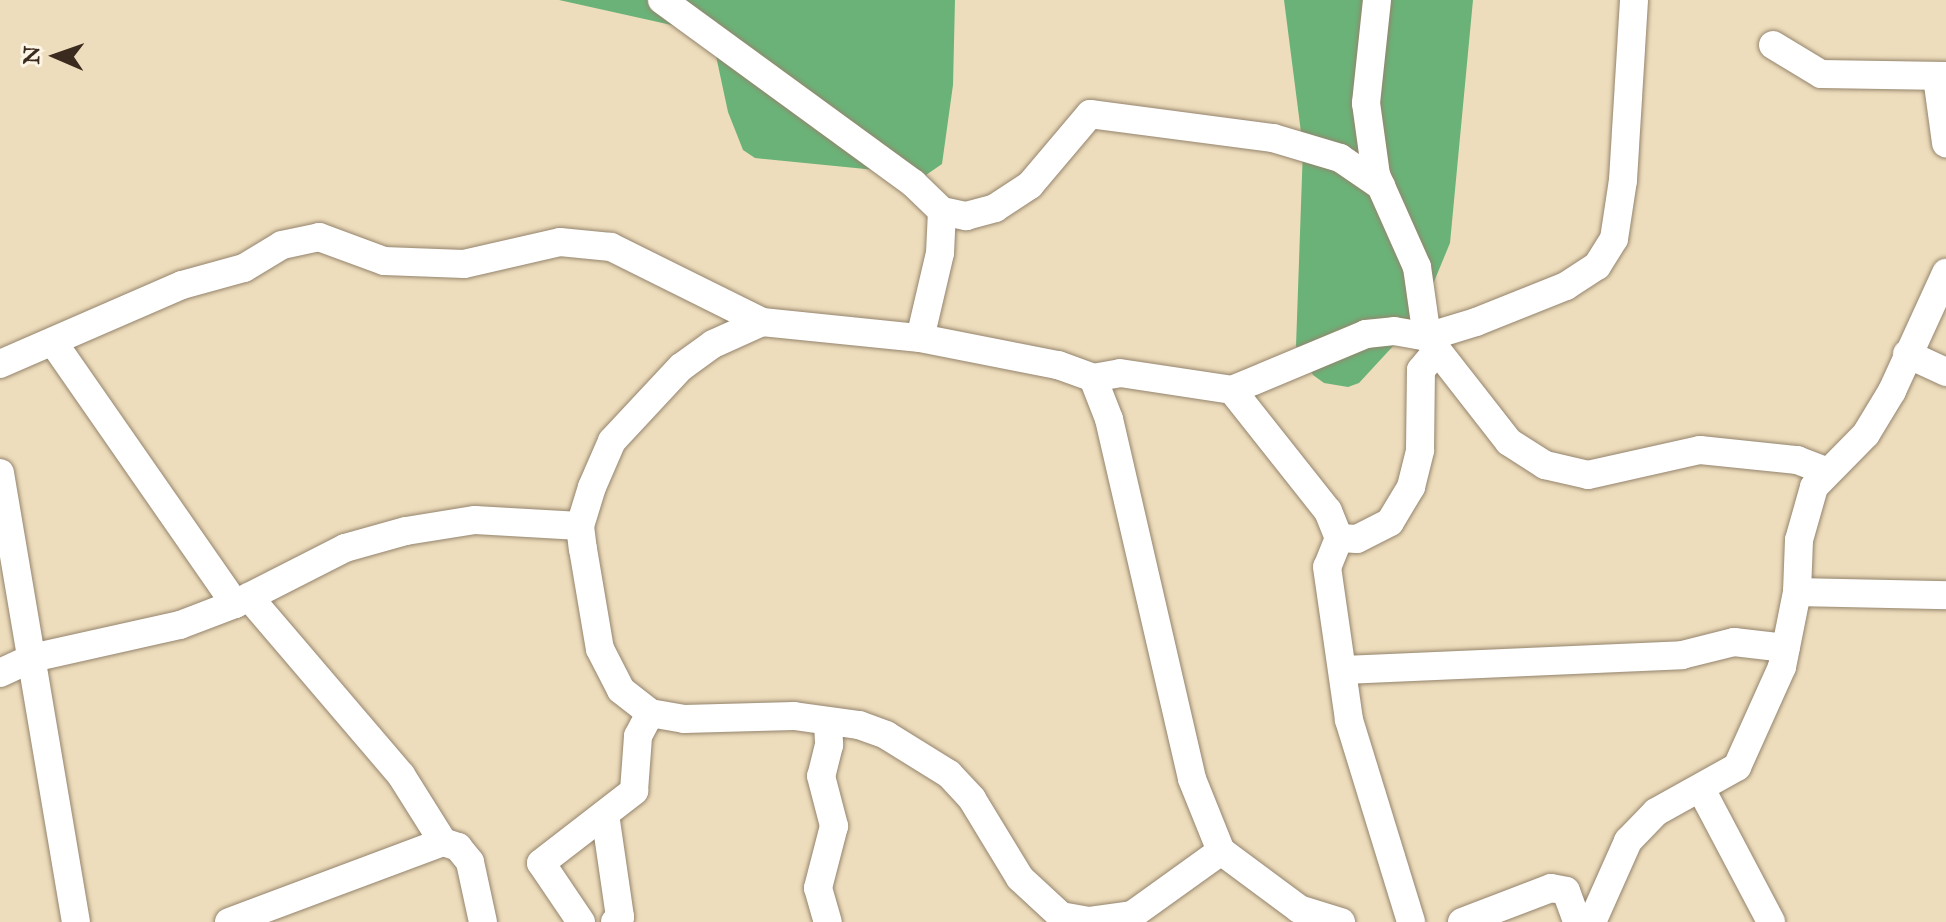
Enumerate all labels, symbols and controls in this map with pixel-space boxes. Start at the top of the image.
north arrow [16,16,96,96]
text: N [18,45,45,65]

